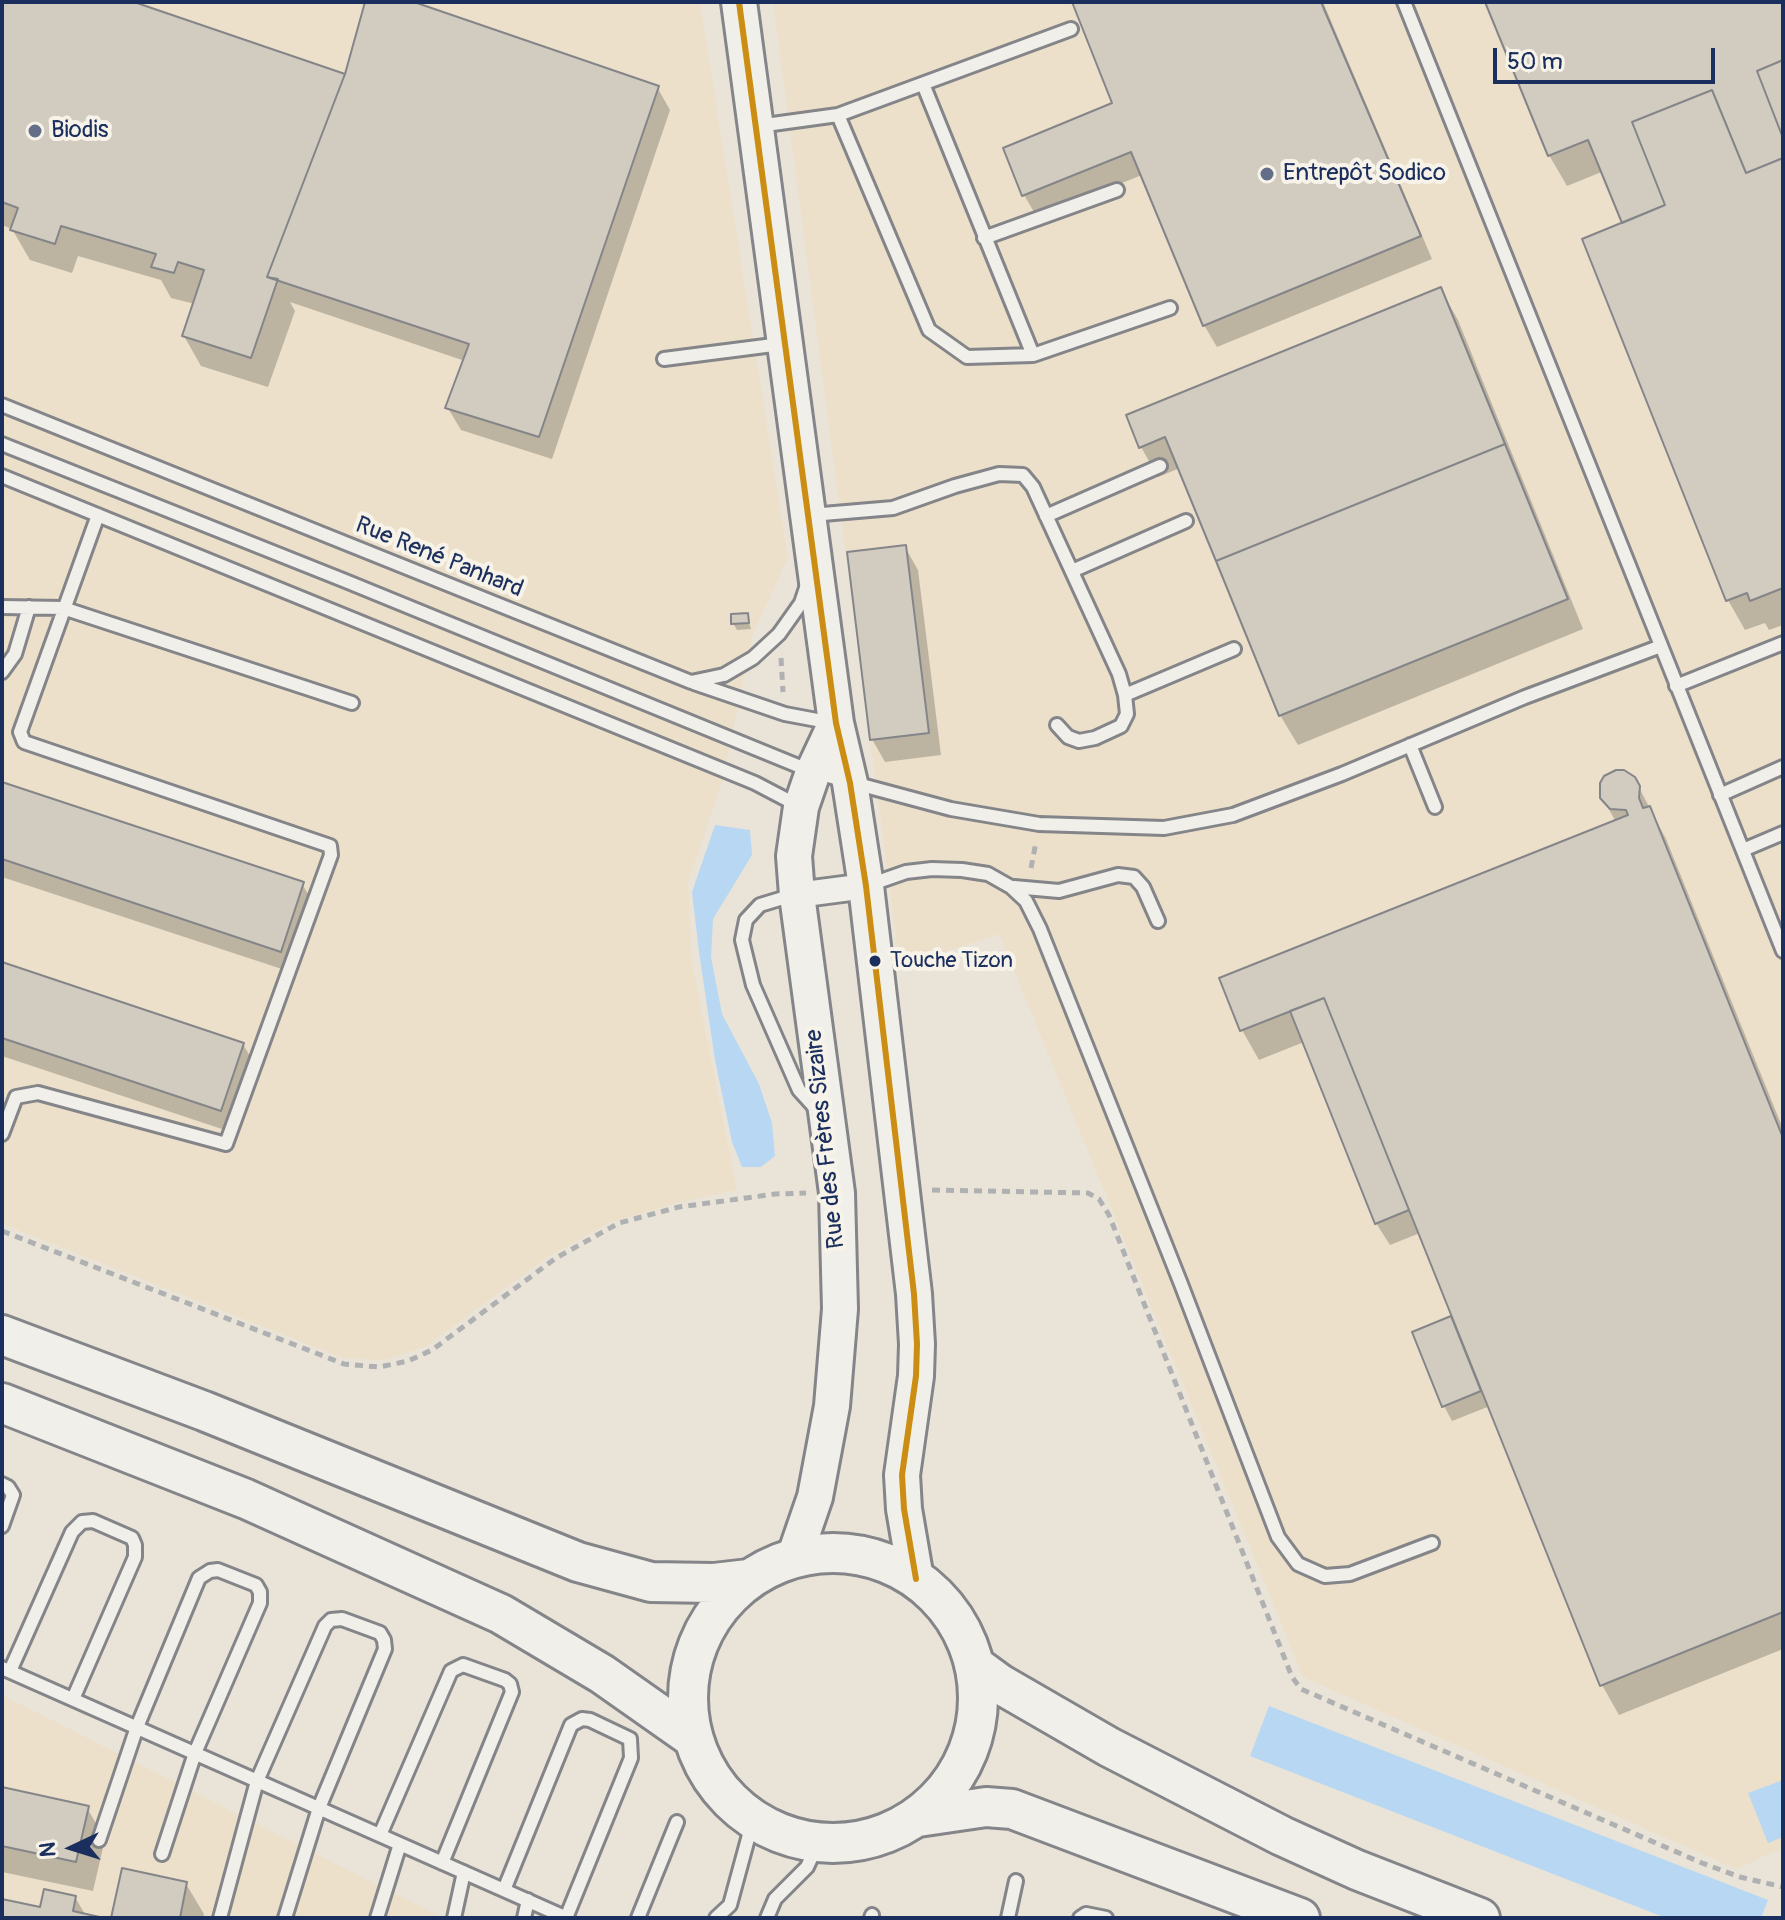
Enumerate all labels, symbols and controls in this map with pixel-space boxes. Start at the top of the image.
scale bar [1497,32,1719,82]
text: 50 m [1507,47,1563,76]
place label: Biodis [51,117,109,145]
marker: Biodis [26,122,44,140]
place label: Entrepôt Sodico [1283,160,1446,188]
marker: Entrepôt Sodico [1258,165,1276,183]
street label: Rue René Panhard [351,511,527,605]
place label: Touche Tizon [890,948,1013,974]
marker: Touche Tizon [867,953,883,969]
street label: Rue des Frères Sizaire [800,1028,852,1250]
north arrow [32,1808,112,1888]
text: N [34,1841,63,1858]

